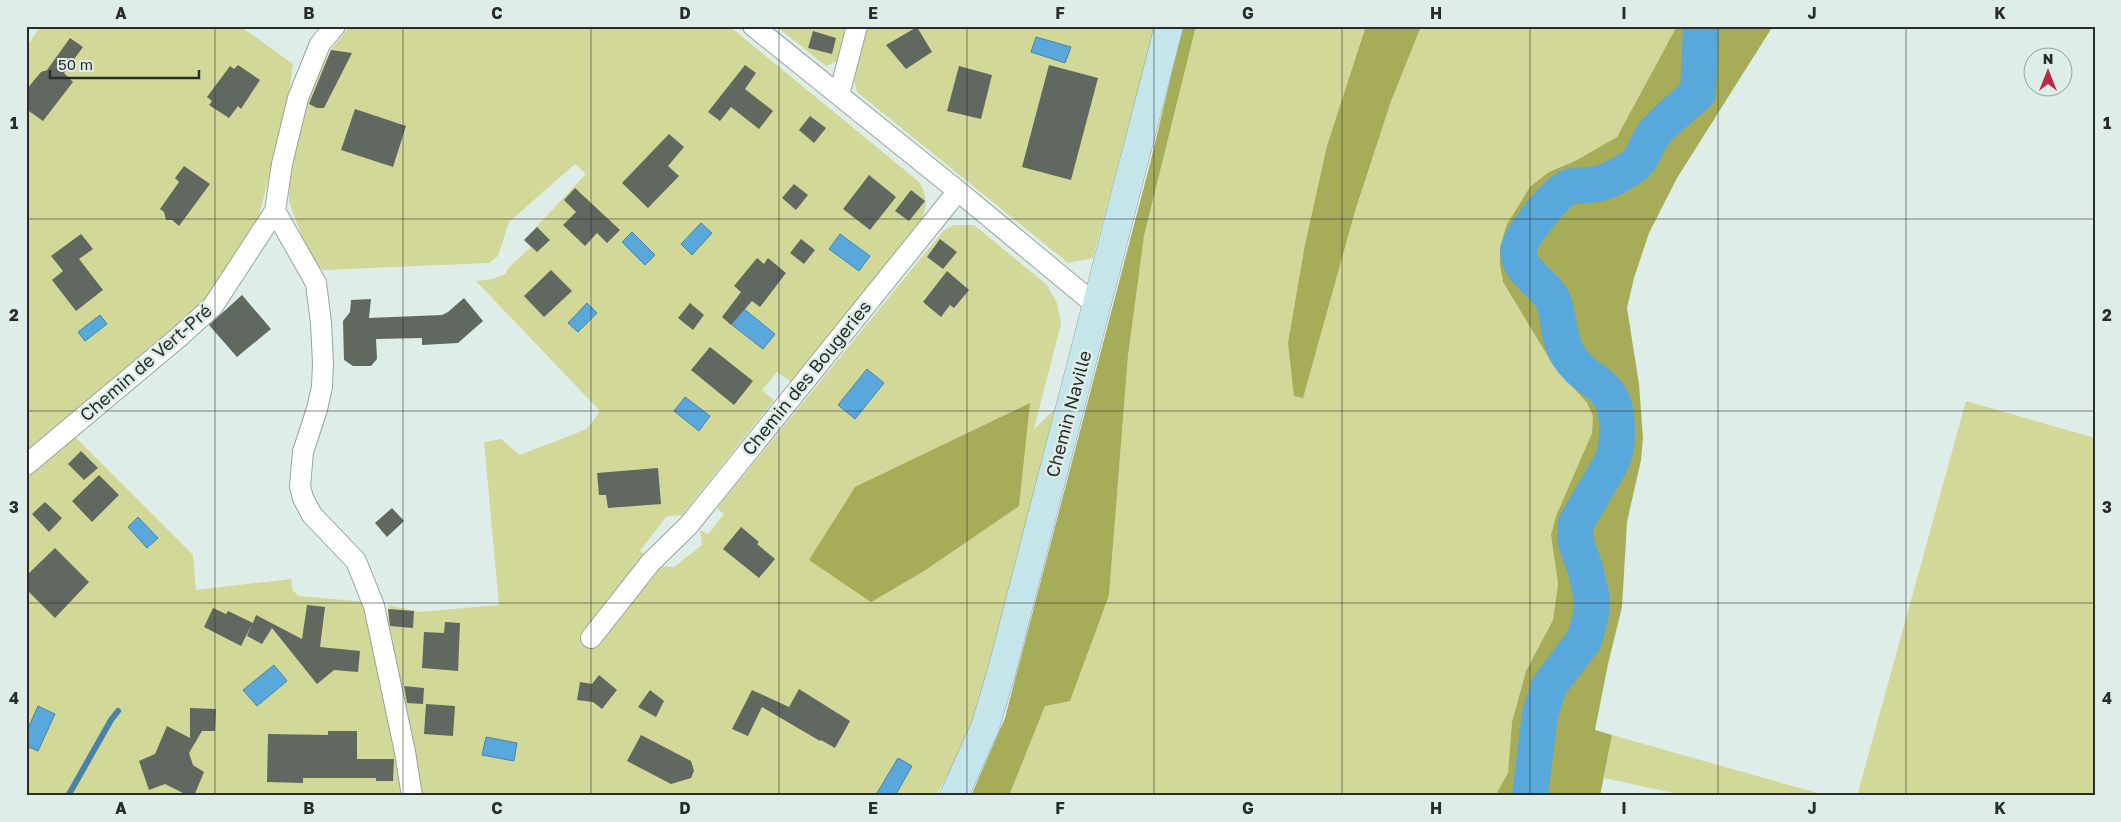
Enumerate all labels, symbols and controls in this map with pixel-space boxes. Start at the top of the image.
text: A [115,3,127,23]
text: B [303,3,315,23]
text: C [491,3,503,23]
text: D [679,3,691,23]
text: E [868,3,878,23]
text: F [1055,3,1065,23]
text: G [1242,3,1254,23]
text: H [1430,3,1442,23]
text: I [1621,3,1627,23]
text: J [1807,3,1817,23]
text: K [1994,3,2006,23]
scale bar [50,48,199,80]
north arrow [2024,48,2074,98]
text: N [2043,50,2053,67]
text: 50 m [58,55,93,73]
text: 1 [10,113,18,133]
text: 1 [2103,113,2111,133]
street label: Chemin des Bougeries [737,296,875,459]
street label: Chemin de Vert-Pré [75,299,216,426]
text: 2 [9,305,19,325]
text: 2 [2102,305,2112,325]
street label: Chemin Naville [1041,348,1096,479]
text: 3 [9,497,19,517]
text: 3 [2102,497,2112,517]
text: 4 [9,688,19,708]
text: 4 [2102,688,2112,708]
text: A [115,798,127,818]
text: B [303,798,315,818]
text: C [491,798,503,818]
text: D [679,798,691,818]
text: E [868,798,878,818]
text: F [1055,798,1065,818]
text: G [1242,798,1254,818]
text: H [1430,798,1442,818]
text: I [1621,798,1627,818]
text: J [1807,798,1817,818]
text: K [1994,798,2006,818]

